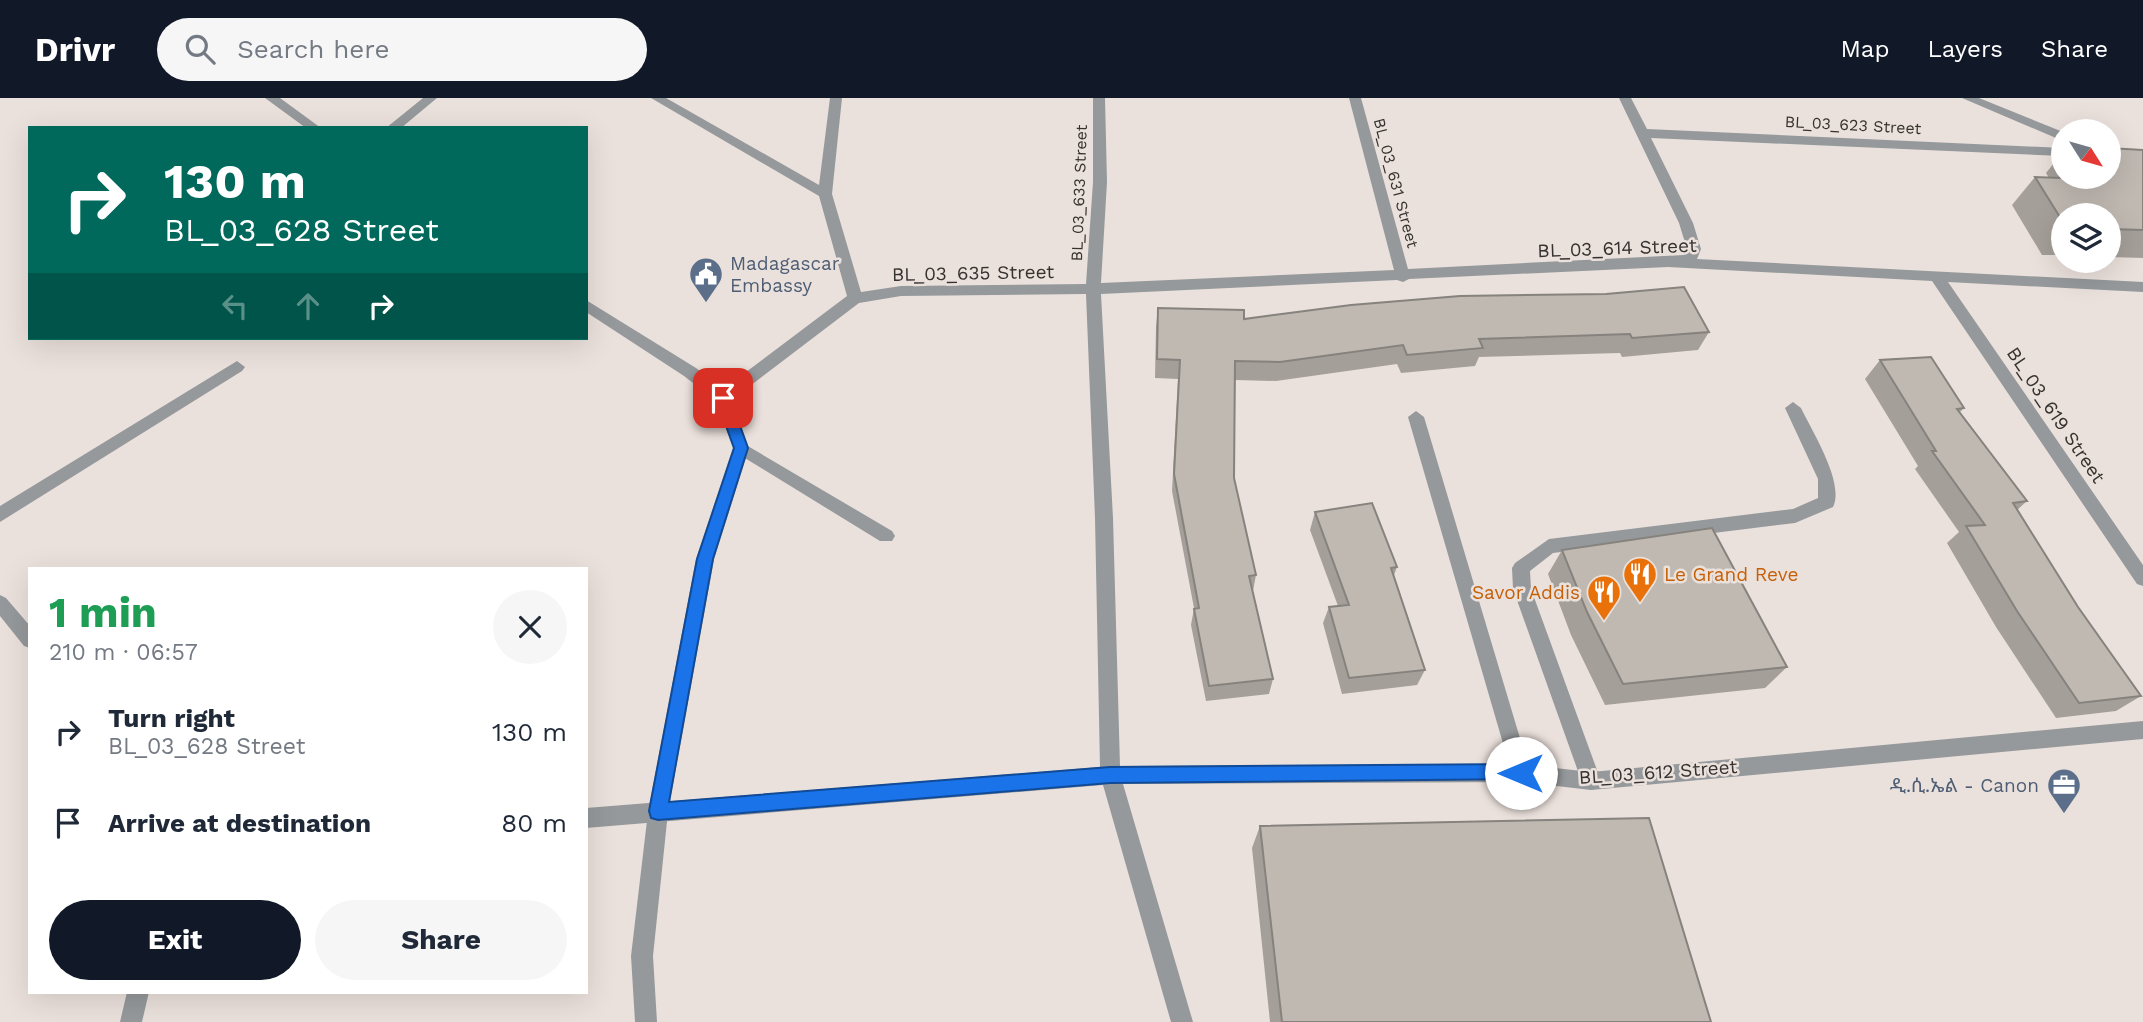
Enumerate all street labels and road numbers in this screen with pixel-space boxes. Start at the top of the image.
street label: BL_03_623 Street [1784,112,1922,138]
street label: BL_03_631 Street [1370,116,1423,250]
street label: BL_03_633 Street [1067,124,1091,262]
street label: BL_03_614 Street [1537,234,1697,262]
street label: BL_03_635 Street [892,260,1054,286]
street label: BL_03_619 Street [2002,342,2110,488]
street label: BL_03_612 Street [1578,755,1738,789]

